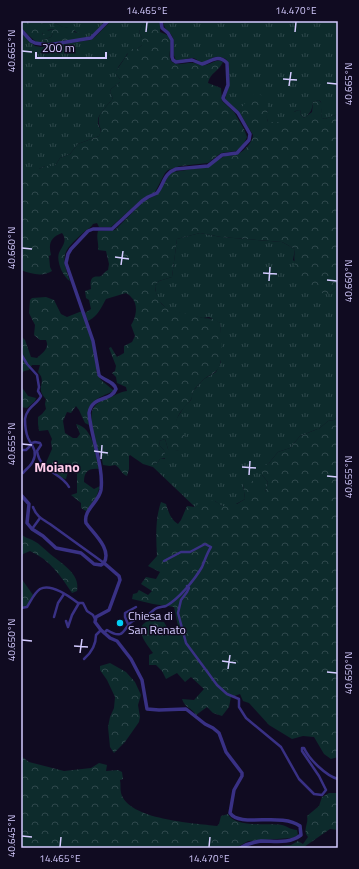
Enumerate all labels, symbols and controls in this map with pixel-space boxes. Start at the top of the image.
text: 14.465°E [126,3,168,18]
text: 14.470°E [275,3,317,18]
text: 40.665°N [4,30,19,72]
scale bar [36,34,106,60]
text: 200 m [42,38,75,57]
text: 40.665°N [341,63,356,105]
text: 40.660°N [4,227,19,269]
text: 40.660°N [341,260,356,302]
text: 40.655°N [4,423,19,465]
district label: Moiano [34,456,80,477]
text: 40.655°N [341,456,356,498]
place label: Chiesa di San Renato [128,606,186,639]
marker: Chiesa di San Renato [115,618,125,628]
text: 40.650°N [4,619,19,661]
text: 40.650°N [341,652,356,694]
text: 40.645°N [4,815,19,857]
text: 14.465°E [39,851,81,866]
text: 14.470°E [188,851,230,866]

